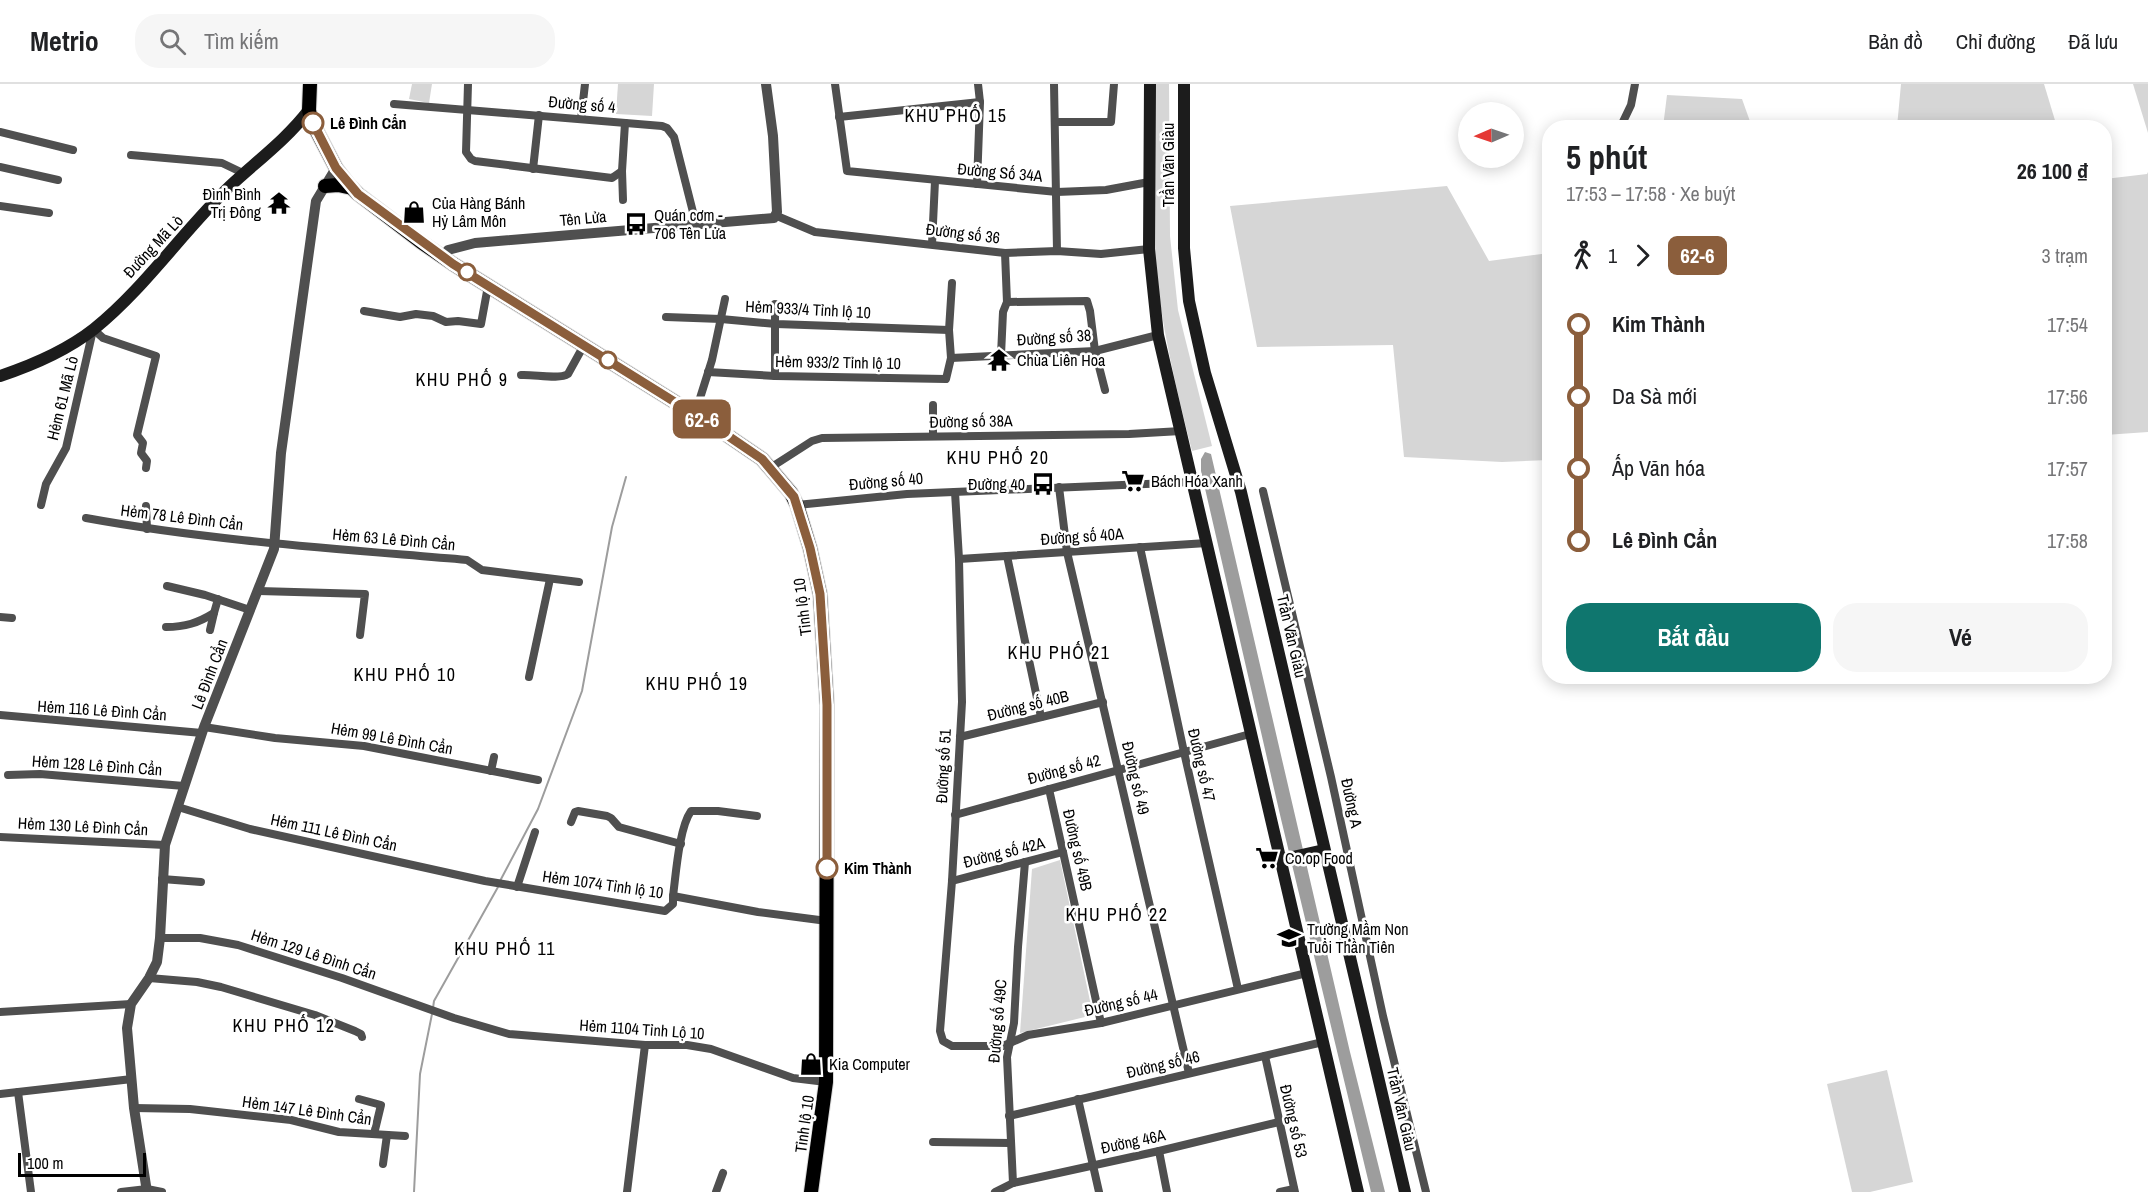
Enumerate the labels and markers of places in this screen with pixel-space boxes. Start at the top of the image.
marker: Lê Đình Cẩn [302,112,324,134]
place label: Lê Đình Cẩn [330,112,407,134]
place label: Đình Bình Trị Đông [203,183,262,223]
temple icon: Đình Bình Trị Đông [266,190,292,216]
place label: Của Hàng Bánh Hỷ Lâm Môn [432,192,525,232]
shop icon: Của Hàng Bánh Hỷ Lâm Môn [401,199,427,225]
place label: Quán cơm - 706 Tên Lửa [654,204,727,244]
bus stop icon: Quán cơm - 706 Tên Lửa [623,211,649,237]
unlabelled marker [458,263,476,281]
temple icon: Chùa Liên Hoa [986,347,1012,373]
place label: Chùa Liên Hoa [1017,349,1106,371]
unlabelled marker [599,351,617,369]
supermarket icon: Bách Hóa Xanh [1120,468,1146,494]
place label: Bách Hóa Xanh [1151,470,1243,492]
bus stop icon: Đường 40 [1030,471,1056,497]
place label: Đường 40 [968,473,1025,495]
supermarket icon: Co.op Food [1254,845,1280,871]
place label: Co.op Food [1285,847,1353,869]
marker: Kim Thành [816,857,838,879]
place label: Kim Thành [844,857,912,879]
place label: Trường Mầm Non Tuổi Thần Tiên [1307,918,1409,958]
school or university icon: Trường Mầm Non Tuổi Thần Tiên [1276,925,1302,951]
shop icon: Kia Computer [798,1051,824,1077]
place label: Kia Computer [829,1053,911,1075]

